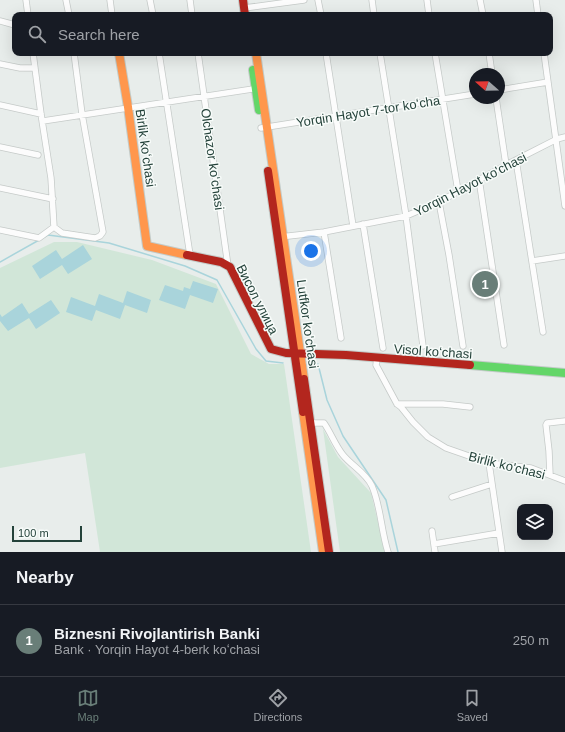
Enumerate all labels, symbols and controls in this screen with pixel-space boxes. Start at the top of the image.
search box [12,12,553,56]
icon: search [26,23,48,45]
text: Search here [58,26,140,43]
north arrow [469,68,505,104]
street label: Yorqin Hayot 7-tor koʻcha [295,93,442,130]
street label: Olchazor koʻchasi [198,107,227,211]
street label: Birlik koʻchasi [133,108,158,188]
street label: Yorqin Hayot ko'chasi [412,150,529,219]
your location [301,241,321,261]
street label: Висол улица [234,262,282,337]
pin: 1 [472,269,498,299]
street label: Lutfkor ko'chasi [294,279,321,370]
street label: Visol koʻchasi [393,341,473,362]
street label: Birlik ko'chasi [467,449,547,482]
map controls [517,504,553,540]
button: layers [517,504,553,540]
scale bar [12,524,82,543]
text: 100 m [18,527,49,539]
text: Nearby [16,568,74,587]
text: Biznesni Rivojlantirish Banki [54,625,260,642]
text: 1 [25,633,33,648]
text: 250 m [513,633,549,648]
text: Bank · Yorqin Hayot 4-berk koʻchasi [54,642,260,657]
tab: Map [77,687,99,723]
tab: Directions [253,687,302,723]
tab: Saved [457,687,488,723]

